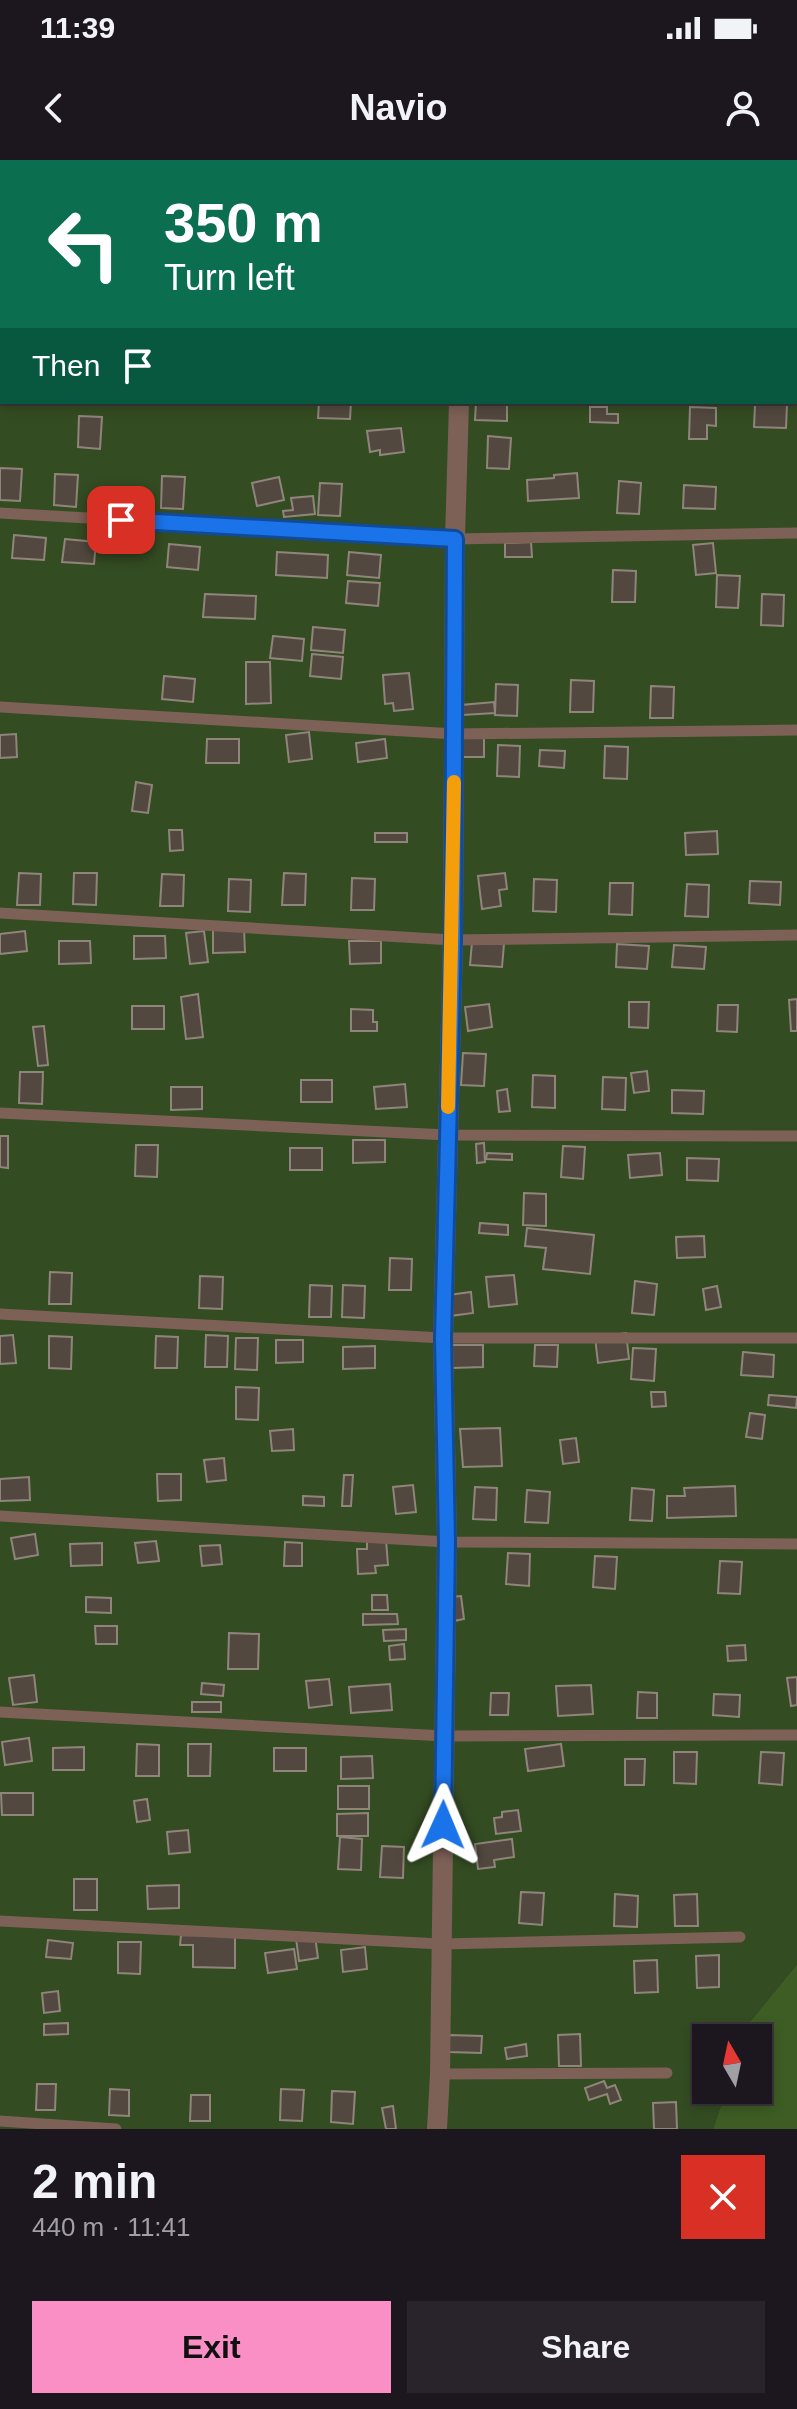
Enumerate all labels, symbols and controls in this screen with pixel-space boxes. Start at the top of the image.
text: 11:39 [40,11,115,44]
icon: back [32,86,76,130]
icon: person [721,86,765,130]
text: Navio [349,87,448,128]
text: 350 m [164,191,323,254]
icon: left [32,192,136,296]
text: Turn left [164,257,295,298]
icon: arrive [116,344,160,388]
text: Then [32,349,100,382]
pin [87,486,155,554]
icon: arrive [99,498,143,542]
position arrow [401,1783,485,1867]
north arrow [692,2024,772,2104]
map controls [692,2024,772,2104]
text: 2 min [32,2155,157,2208]
button: close [681,2155,765,2239]
text: 440 m · 11:41 [32,2212,191,2242]
button: Exit [32,2301,391,2393]
button: Share [407,2301,765,2393]

